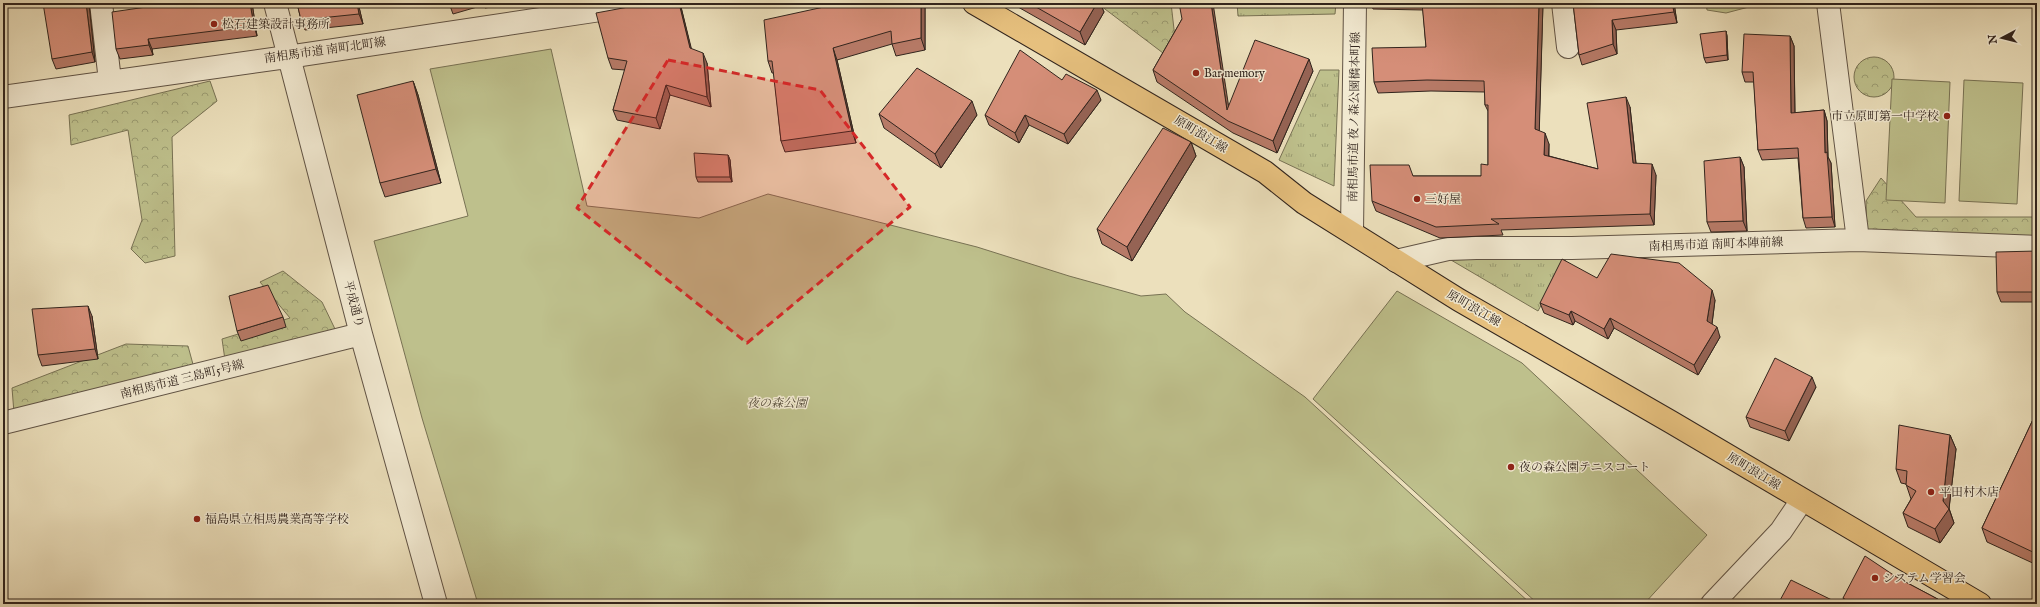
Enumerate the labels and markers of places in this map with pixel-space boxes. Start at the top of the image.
place label: 松石建築設計事務所 [222,17,330,32]
marker: 松石建築設計事務所 [209,19,219,29]
place label: Bar memory [1204,66,1265,81]
marker: Bar memory [1191,68,1201,78]
place label: 市立原町第一中学校 [1831,109,1939,124]
marker: 市立原町第一中学校 [1942,111,1952,121]
place label: 三好屋 [1425,192,1461,207]
marker: 三好屋 [1412,194,1422,204]
place label: 夜の森公園テニスコート [1519,460,1651,475]
marker: 夜の森公園テニスコート [1506,462,1516,472]
place label: 平田村木店 [1939,485,1999,500]
marker: 平田村木店 [1926,487,1936,497]
place label: 福島県立相馬農業高等学校 [205,512,349,527]
marker: 福島県立相馬農業高等学校 [192,514,202,524]
place label: システム学習会 [1883,571,1966,586]
marker: システム学習会 [1870,573,1880,583]

